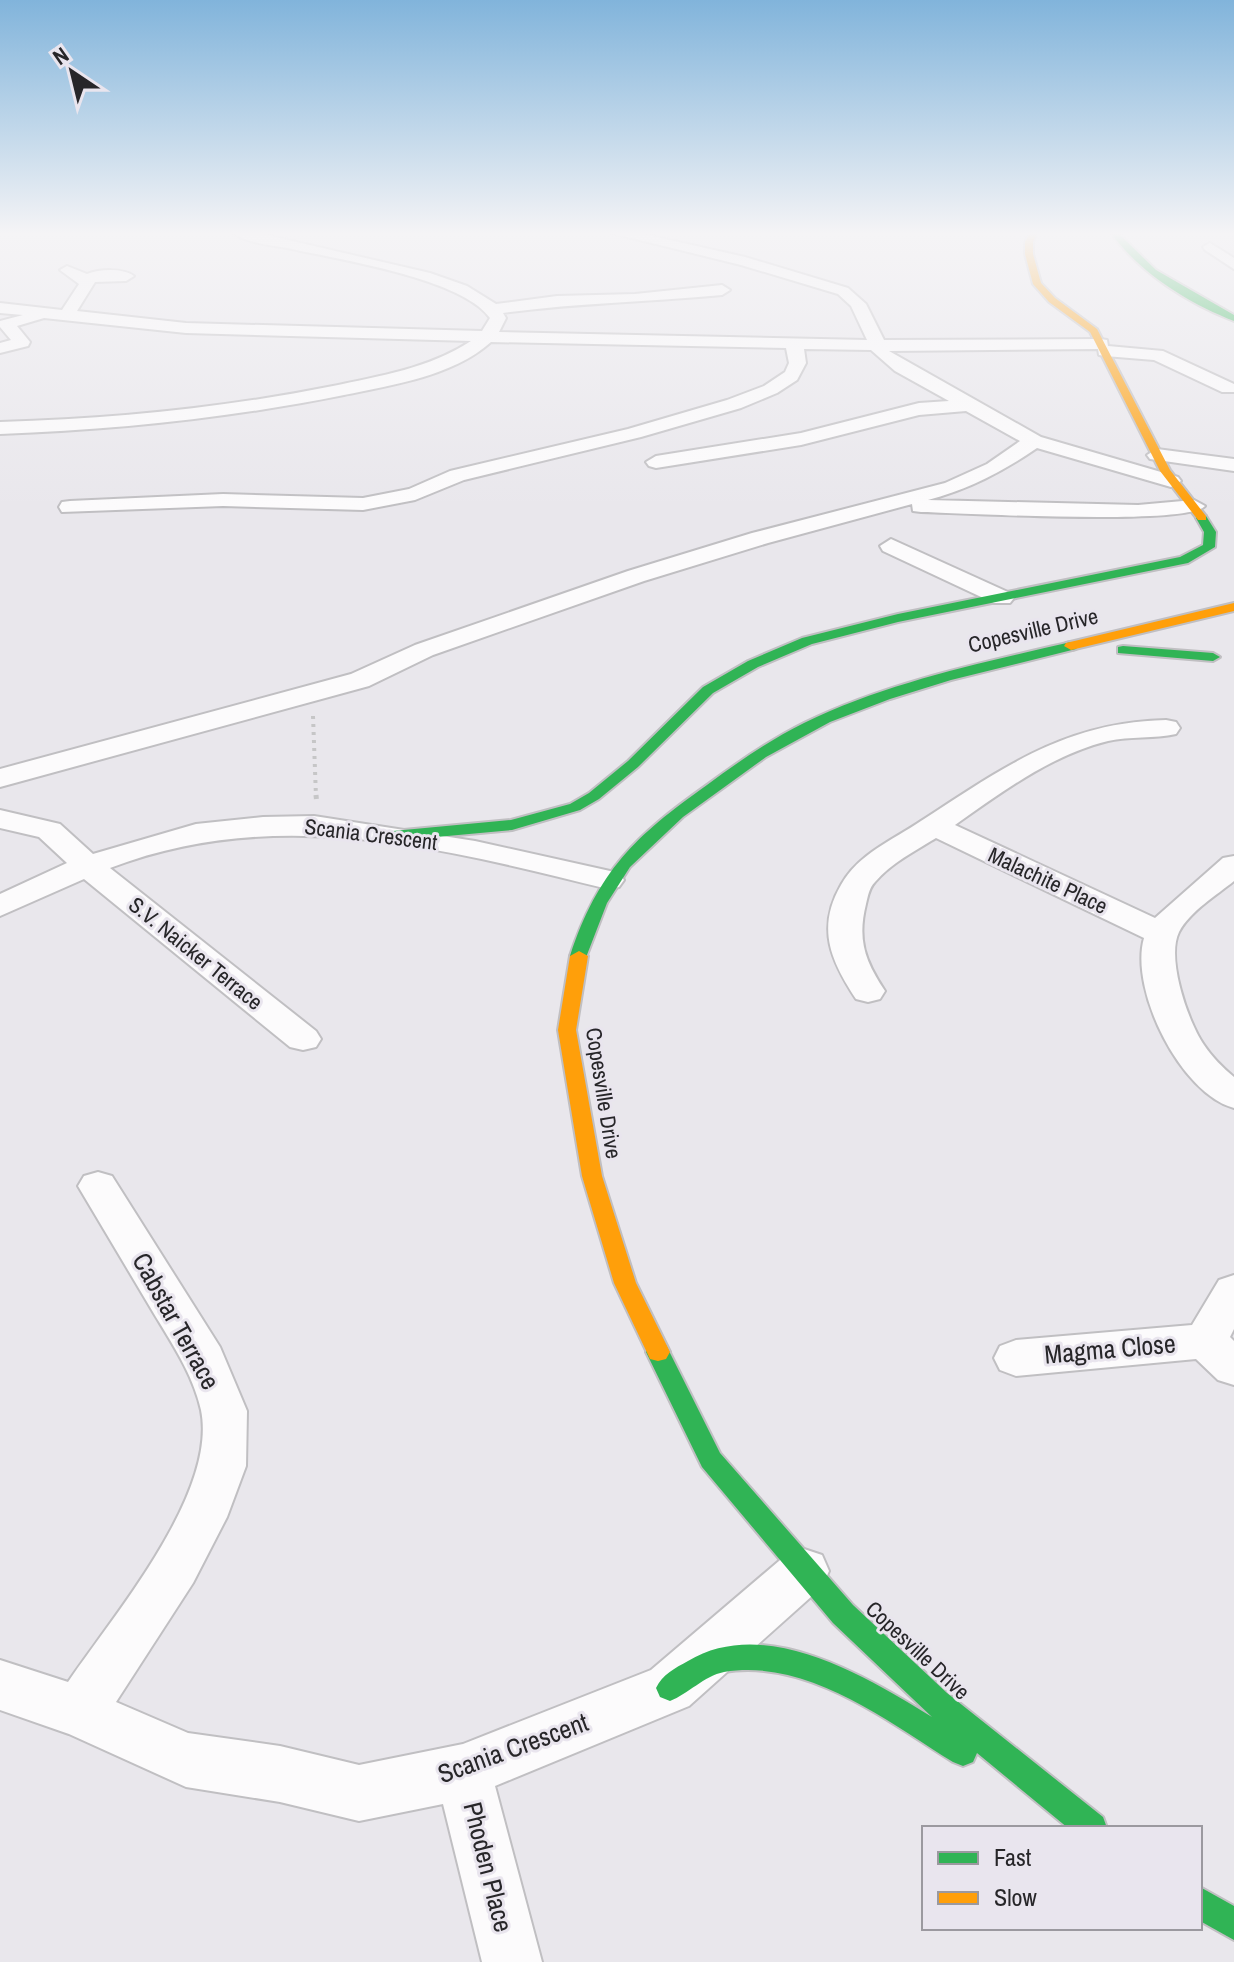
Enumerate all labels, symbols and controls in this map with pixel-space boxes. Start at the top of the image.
north arrow [32,32,112,112]
text: N [47,40,74,72]
street label: Copesville Drive [965,600,1101,660]
street label: Scania Crescent [303,811,439,857]
street label: Malachite Place [983,839,1113,921]
street label: S.V. Naicker Terrace [123,890,269,1016]
street label: Copesville Drive [579,1025,629,1161]
street label: Cabstar Terrace [124,1246,228,1395]
street label: Magma Close [1043,1325,1177,1372]
street label: Copesville Drive [859,1594,977,1706]
street label: Scania Crescent [433,1704,593,1791]
street label: Phoden Place [455,1798,522,1936]
legend [922,1826,1202,1930]
text: Fast [994,1841,1032,1873]
text: Slow [994,1881,1037,1913]

